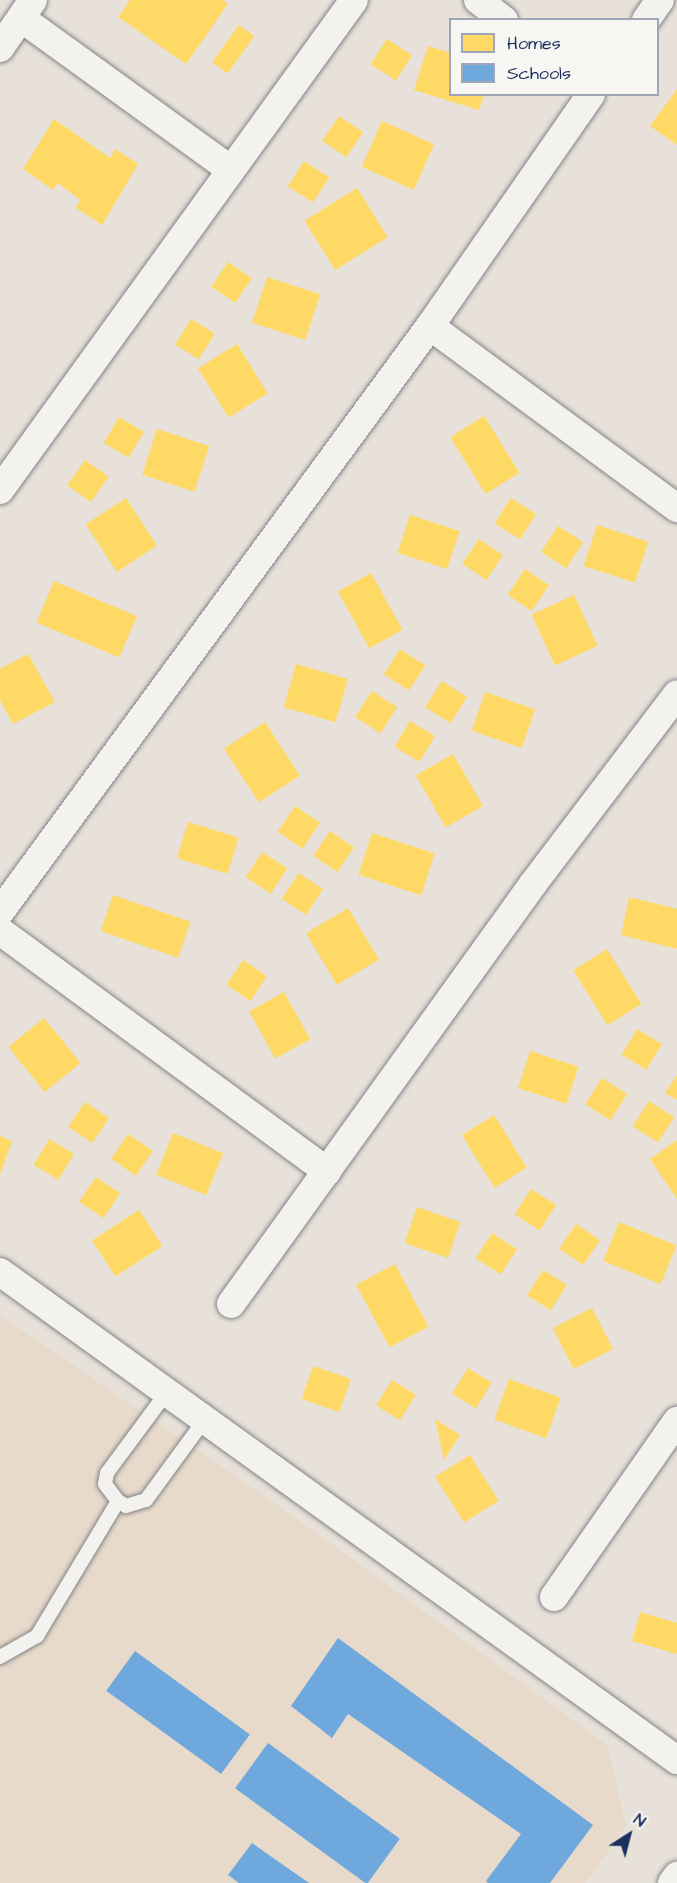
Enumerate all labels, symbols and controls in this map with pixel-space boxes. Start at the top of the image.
legend [449,18,659,96]
text: Homes [507,31,561,56]
text: Schools [507,61,571,86]
north arrow [599,1805,659,1865]
text: N [629,1809,650,1832]

